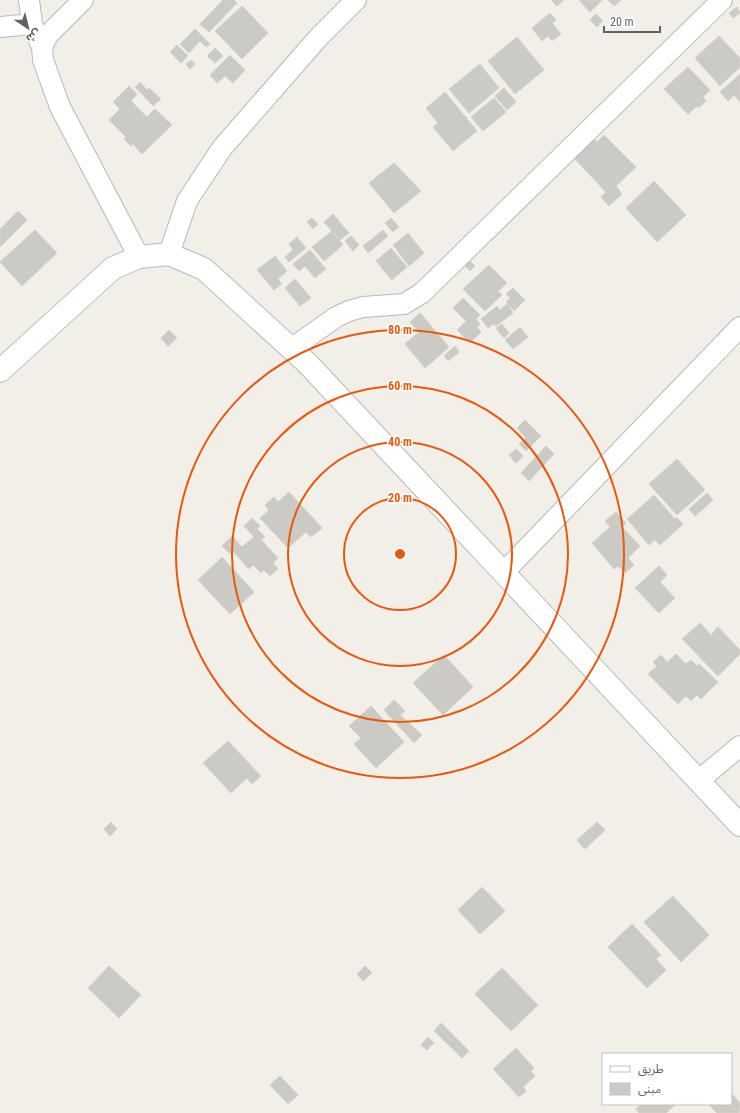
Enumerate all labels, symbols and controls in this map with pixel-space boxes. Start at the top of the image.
north arrow [8,8,48,48]
scale bar [604,8,660,34]
text: 20 m [610,15,634,29]
text: ش [24,26,43,45]
text: 80 m [388,323,412,337]
text: 60 m [388,379,412,393]
text: 40 m [388,435,412,449]
text: 20 m [388,491,412,505]
centre of rings [393,547,407,561]
legend [602,1053,732,1105]
text: طريق [638,1062,664,1077]
text: مبنى [638,1082,661,1096]

